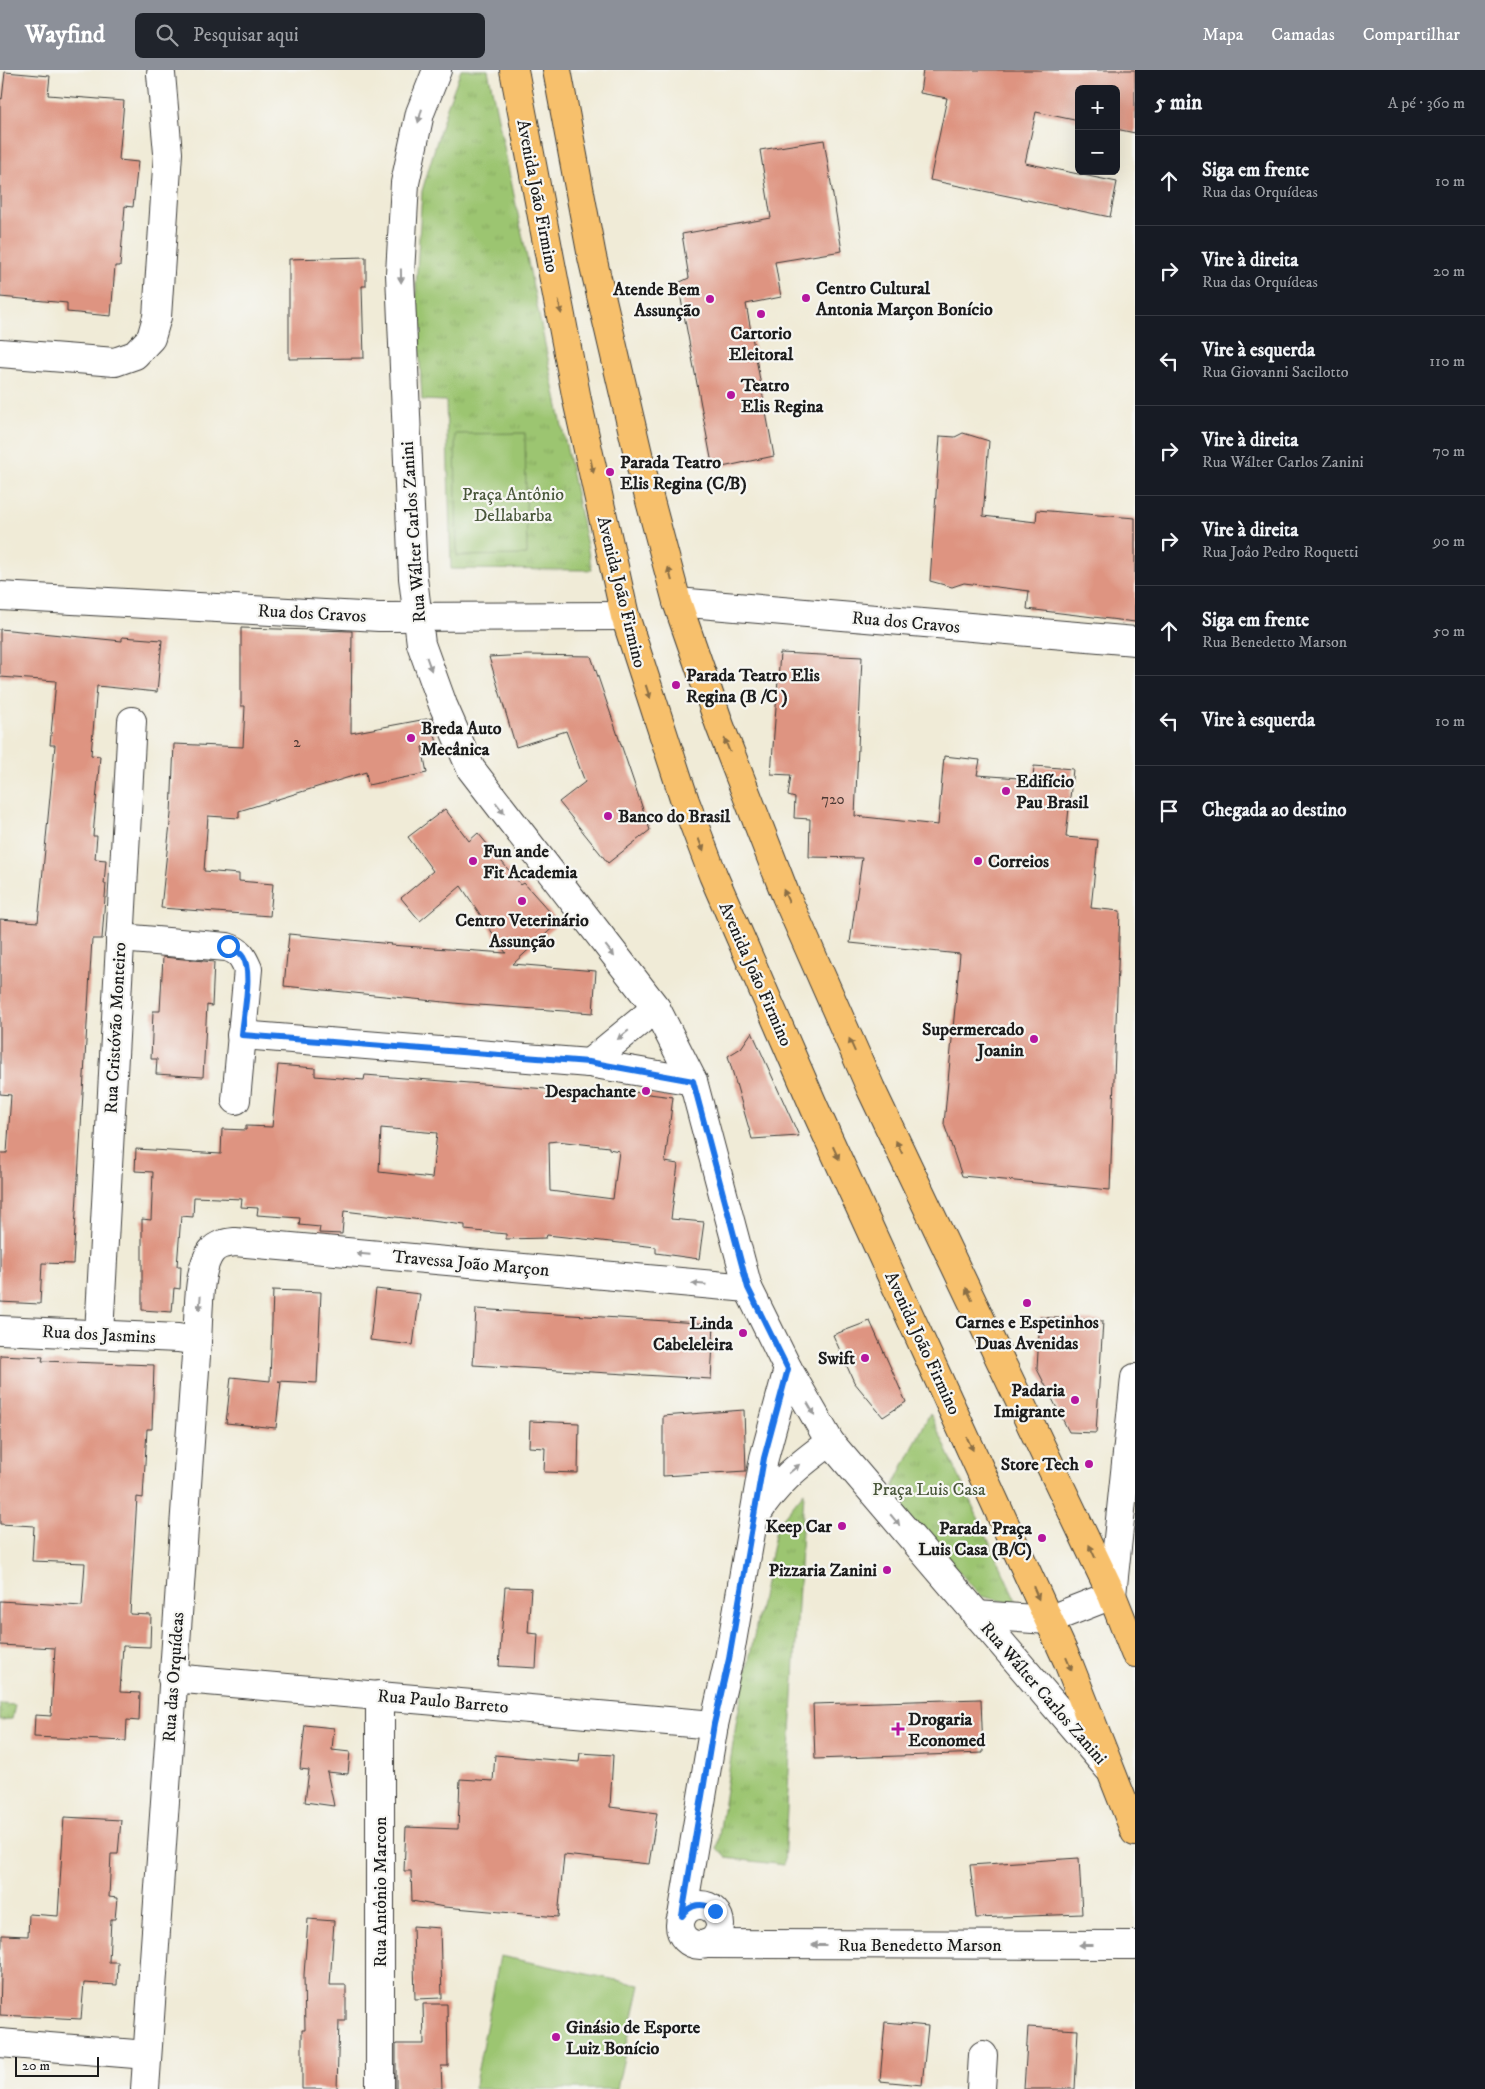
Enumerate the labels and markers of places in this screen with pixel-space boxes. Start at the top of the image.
place label: Centro Cultural Antonia Marçon Bonício [815,278,993,321]
place label: Atende Bem Assunção [612,279,700,322]
marker: Centro Cultural Antonia Marçon Bonício [800,292,812,304]
marker: Atende Bem Assunção [704,293,716,305]
marker: Cartorio Eleitoral [755,308,767,320]
place label: Cartorio Eleitoral [729,323,794,366]
place label: Teatro Elis Regina [740,375,824,418]
marker: Teatro Elis Regina [725,389,737,401]
place label: Parada Teatro Elis Regina (C/B) [620,452,747,495]
marker: Parada Teatro Elis Regina (C/B) [604,466,616,478]
place label: Parada Teatro Elis Regina (B /C ) [686,665,820,708]
marker: Parada Teatro Elis Regina (B /C ) [670,679,682,691]
place label: Breda Auto Mecânica [421,718,502,761]
marker: Breda Auto Mecânica [405,732,417,744]
place label: Edifício Pau Brasil [1016,771,1089,814]
marker: Edifício Pau Brasil [1000,785,1012,797]
place label: Banco do Brasil [618,806,731,828]
marker: Banco do Brasil [602,810,614,822]
place label: Fun ande Fit Academia [483,841,578,884]
place label: Correios [988,851,1049,873]
marker: Fun ande Fit Academia [467,855,479,867]
marker: Correios [972,855,984,867]
marker: Centro Veterinário Assunção [516,895,528,907]
place label: Centro Veterinário Assunção [455,910,589,953]
place label: Supermercado Joanin [922,1019,1025,1062]
marker: Supermercado Joanin [1028,1033,1040,1045]
place label: Despachante [545,1081,637,1103]
marker: Despachante [640,1085,652,1097]
marker: Carnes e Espetinhos Duas Avenidas [1021,1297,1033,1309]
place label: Carnes e Espetinhos Duas Avenidas [955,1312,1099,1355]
place label: Linda Cabeleleira [653,1313,733,1356]
marker: Linda Cabeleleira [737,1327,749,1339]
place label: Swift [818,1348,855,1370]
marker: Swift [859,1352,871,1364]
place label: Padaria Imigrante [994,1380,1066,1423]
marker: Padaria Imigrante [1069,1394,1081,1406]
place label: Store Tech [1001,1454,1080,1476]
marker: Store Tech [1083,1458,1095,1470]
place label: Keep Car [765,1516,832,1538]
place label: Parada Praça Luis Casa (B/C) [918,1518,1032,1561]
marker: Keep Car [836,1520,848,1532]
marker: Parada Praça Luis Casa (B/C) [1036,1532,1048,1544]
place label: Pizzaria Zanini [769,1560,877,1582]
marker: Pizzaria Zanini [881,1564,893,1576]
place label: Drogaria Economed [908,1709,986,1752]
marker: Drogaria Economed [892,1723,904,1735]
place label: Ginásio de Esporte Luiz Bonício [566,2017,701,2060]
marker: Ginásio de Esporte Luiz Bonício [550,2031,562,2043]

